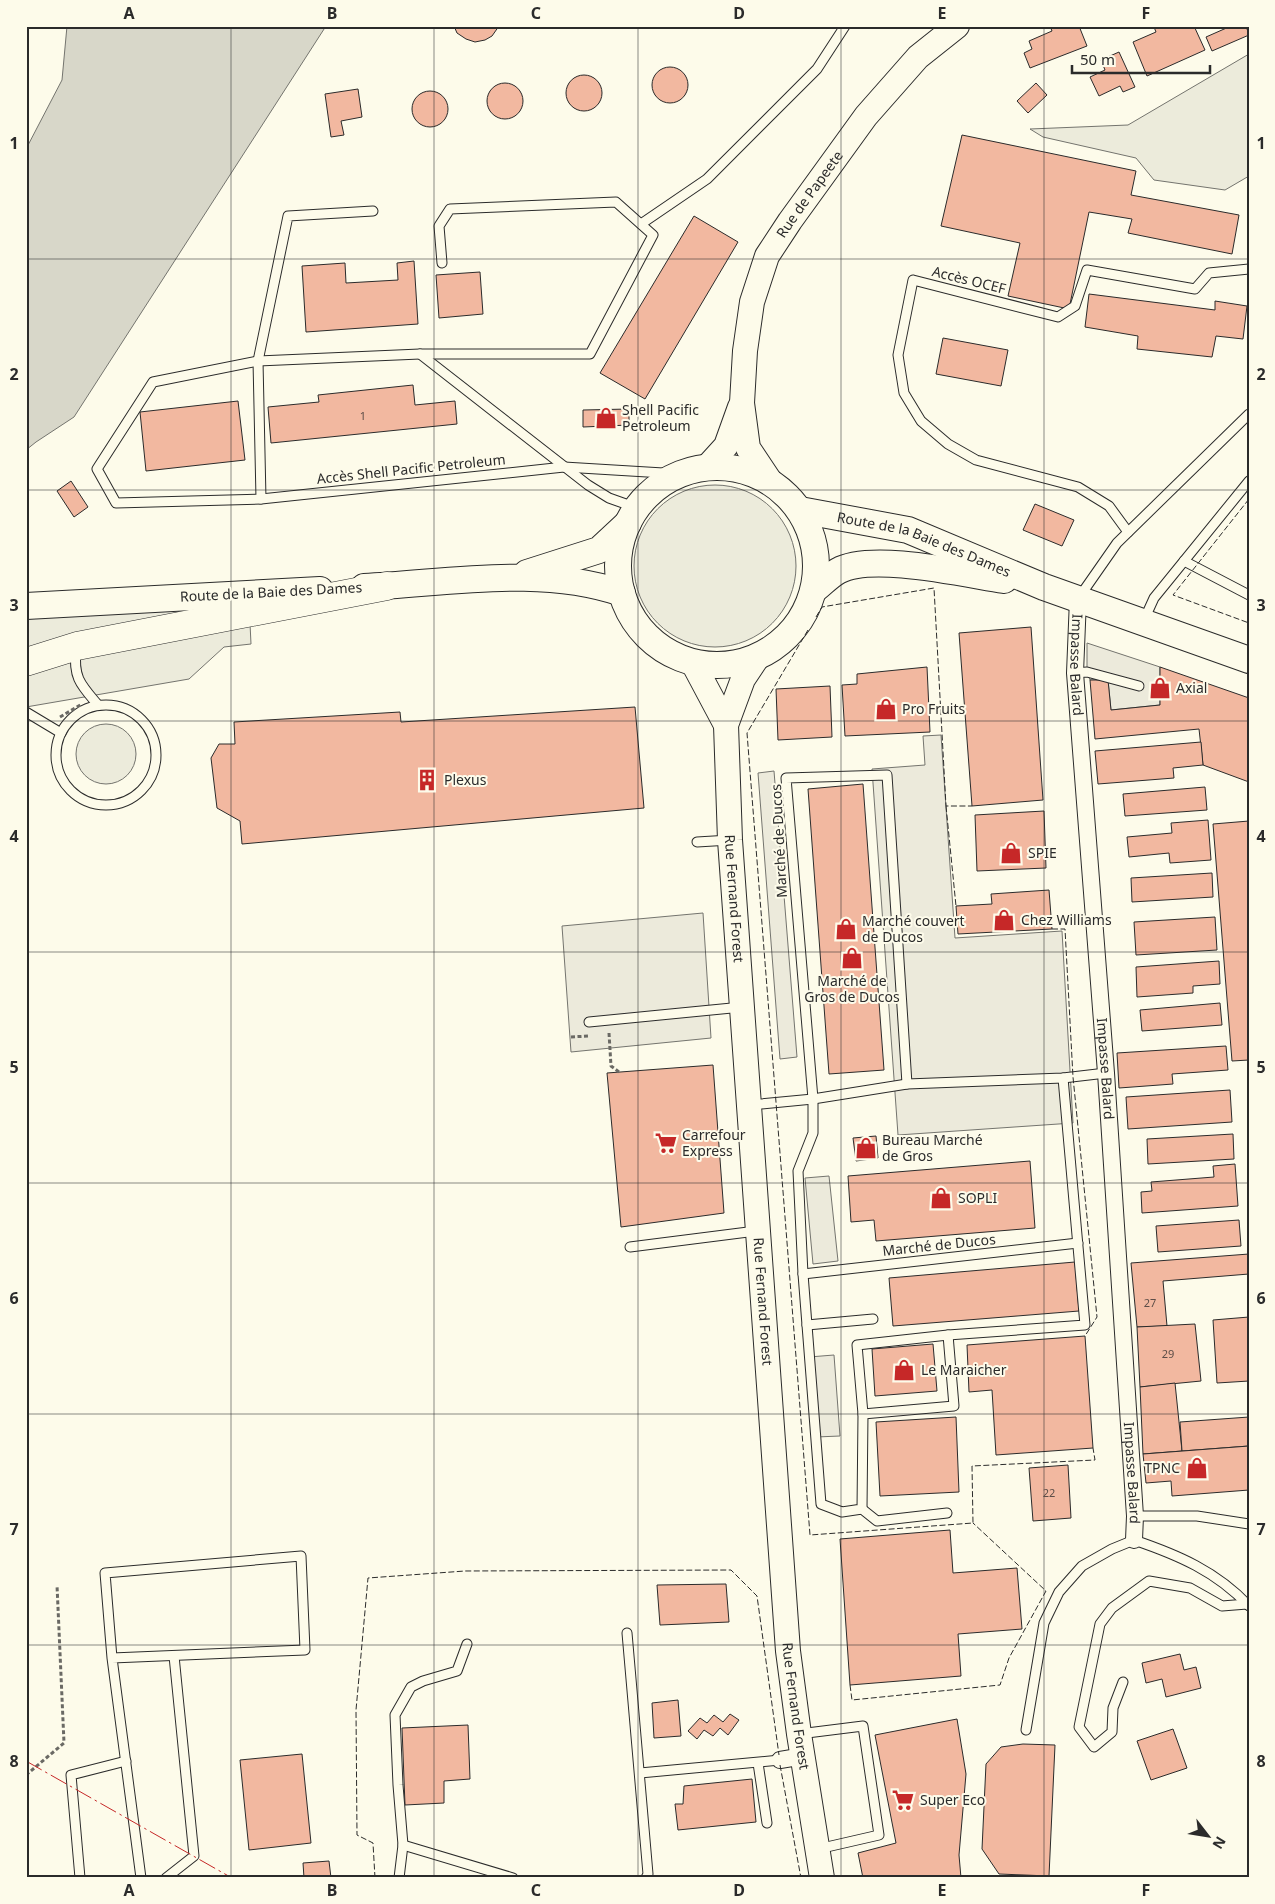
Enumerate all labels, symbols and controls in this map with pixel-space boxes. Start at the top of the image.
text: A [123,2,135,24]
text: B [327,2,337,24]
text: C [531,2,541,24]
text: D [733,2,745,24]
text: E [938,2,947,24]
text: F [1142,2,1150,24]
scale bar [1072,42,1210,74]
text: 50 m [1080,49,1115,69]
text: 1 [9,132,19,154]
text: 1 [1256,132,1266,154]
street label: Rue de Papeete [772,147,847,241]
street label: Accès OCEF [930,261,1008,298]
text: 2 [9,363,19,385]
text: 2 [1256,363,1266,385]
place label: Shell Pacific Petroleum [622,400,699,435]
shop icon: Shell Pacific Petroleum [593,405,619,431]
house number: 1 [360,408,366,423]
street label: Accès Shell Pacific Petroleum [316,449,506,488]
street label: Route de la Baie des Dames [835,507,1014,581]
street label: Route de la Baie des Dames [179,577,363,606]
text: 3 [9,594,19,616]
text: 3 [1256,594,1266,616]
street label: Impasse Balard [1066,614,1088,716]
shop icon: Axial [1147,675,1173,701]
place label: Axial [1176,678,1207,697]
shop icon: Pro Fruits [873,696,899,722]
place label: Pro Fruits [902,699,965,718]
building icon: Plexus [414,767,440,793]
place label: Plexus [444,770,487,789]
street label: Marché de Ducos [766,783,791,898]
text: 4 [9,825,19,847]
text: 4 [1256,825,1266,847]
street label: Rue Fernand Forest [721,834,749,963]
shop icon: SPIE [998,840,1024,866]
place label: SPIE [1028,843,1057,862]
shop icon: Chez Williams [991,907,1017,933]
place label: Chez Williams [1021,910,1112,929]
place label: Marché couvert de Ducos [862,911,965,946]
shop icon: Marché couvert de Ducos [833,916,859,942]
shop icon: Marché de Gros de Ducos [839,945,865,971]
place label: Marché de Gros de Ducos [804,971,900,1006]
street label: Impasse Balard [1093,1017,1119,1120]
text: 5 [9,1056,19,1078]
text: 5 [1256,1056,1266,1078]
place label: Carrefour Express [682,1125,746,1160]
supermarket icon: Carrefour Express [653,1130,679,1156]
place label: Bureau Marché de Gros [882,1130,983,1165]
shop icon: Bureau Marché de Gros [853,1135,879,1161]
shop icon: SOPLI [928,1185,954,1211]
place label: SOPLI [958,1188,997,1207]
street label: Marché de Ducos [881,1229,997,1260]
street label: Rue Fernand Forest [749,1237,778,1366]
text: 6 [9,1287,19,1309]
text: 6 [1256,1287,1266,1309]
house number: 27 [1144,1295,1156,1310]
house number: 29 [1162,1346,1174,1361]
shop icon: Le Maraicher [891,1357,917,1383]
place label: Le Maraicher [921,1360,1007,1379]
street label: Impasse Balard [1120,1421,1145,1524]
shop icon: TPNC [1184,1455,1210,1481]
place label: TPNC [1144,1458,1180,1477]
house number: 22 [1043,1485,1055,1500]
text: 7 [9,1518,19,1540]
text: 7 [1256,1518,1266,1540]
street label: Rue Fernand Forest [778,1642,815,1771]
text: 8 [9,1750,19,1772]
text: 8 [1256,1750,1266,1772]
supermarket icon: Super Eco [890,1787,916,1813]
place label: Super Eco [920,1790,985,1809]
north arrow [1182,1812,1232,1862]
text: N [1208,1833,1231,1853]
text: A [123,1879,135,1901]
text: B [327,1879,337,1901]
text: C [531,1879,541,1901]
text: D [733,1879,745,1901]
text: E [938,1879,947,1901]
text: F [1142,1879,1150,1901]

